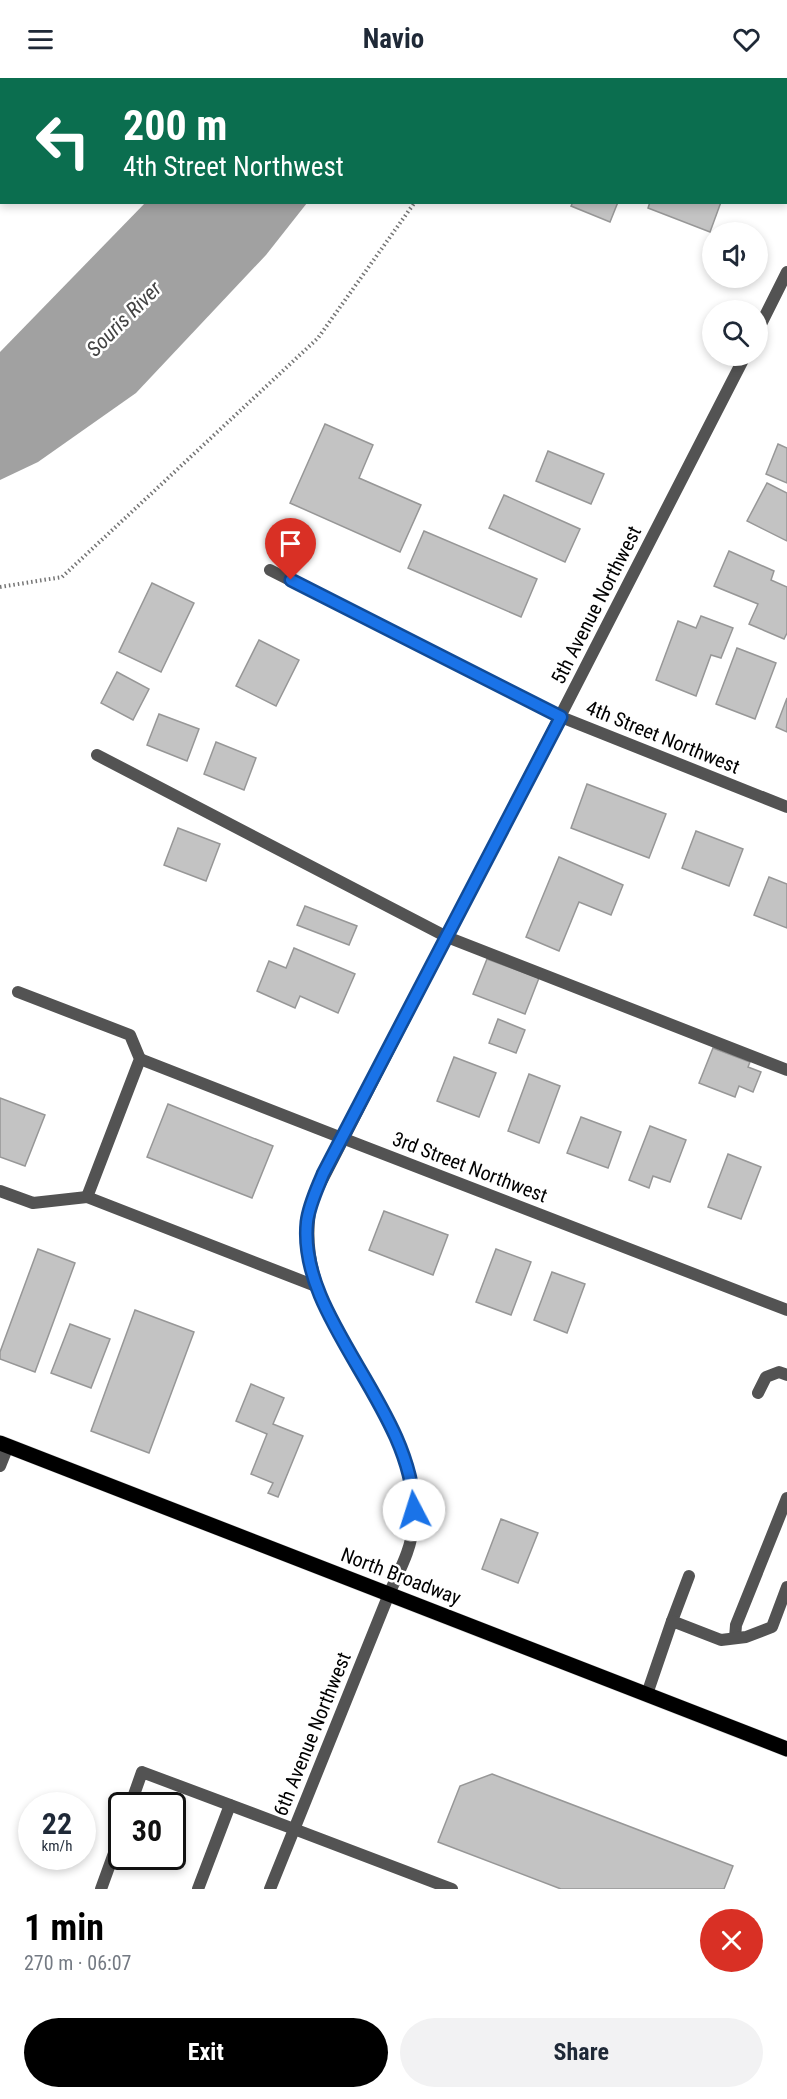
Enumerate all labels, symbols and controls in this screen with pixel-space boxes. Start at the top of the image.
icon: menu [24,23,57,56]
text: Navio [363,23,424,55]
icon: heart [730,23,763,56]
text: 200 m [123,101,228,150]
icon: left [24,102,102,180]
text: 4th Street Northwest [123,151,344,183]
map controls [702,222,768,366]
button: sound [702,222,768,288]
water label: Souris River [82,276,167,361]
button: search [702,300,768,366]
pin [265,518,316,580]
street label: 5th Avenue Northwest [546,522,646,688]
icon: arrive [274,527,307,560]
street label: 4th Street Northwest [583,695,743,779]
street label: 3rd Street Northwest [389,1126,551,1208]
position arrow [382,1478,446,1542]
street label: North Broadway [338,1542,464,1610]
street label: 6th Avenue Northwest [268,1649,356,1819]
speed limit sign: 30 [108,1792,186,1870]
text: 22 [42,1806,72,1841]
text: km/h [42,1837,72,1855]
text: 1 min [24,1907,104,1949]
button: close [700,1909,763,1972]
text: 270 m · 06:07 [24,1951,131,1975]
button: Exit [24,2018,388,2087]
button: Share [400,2018,763,2087]

